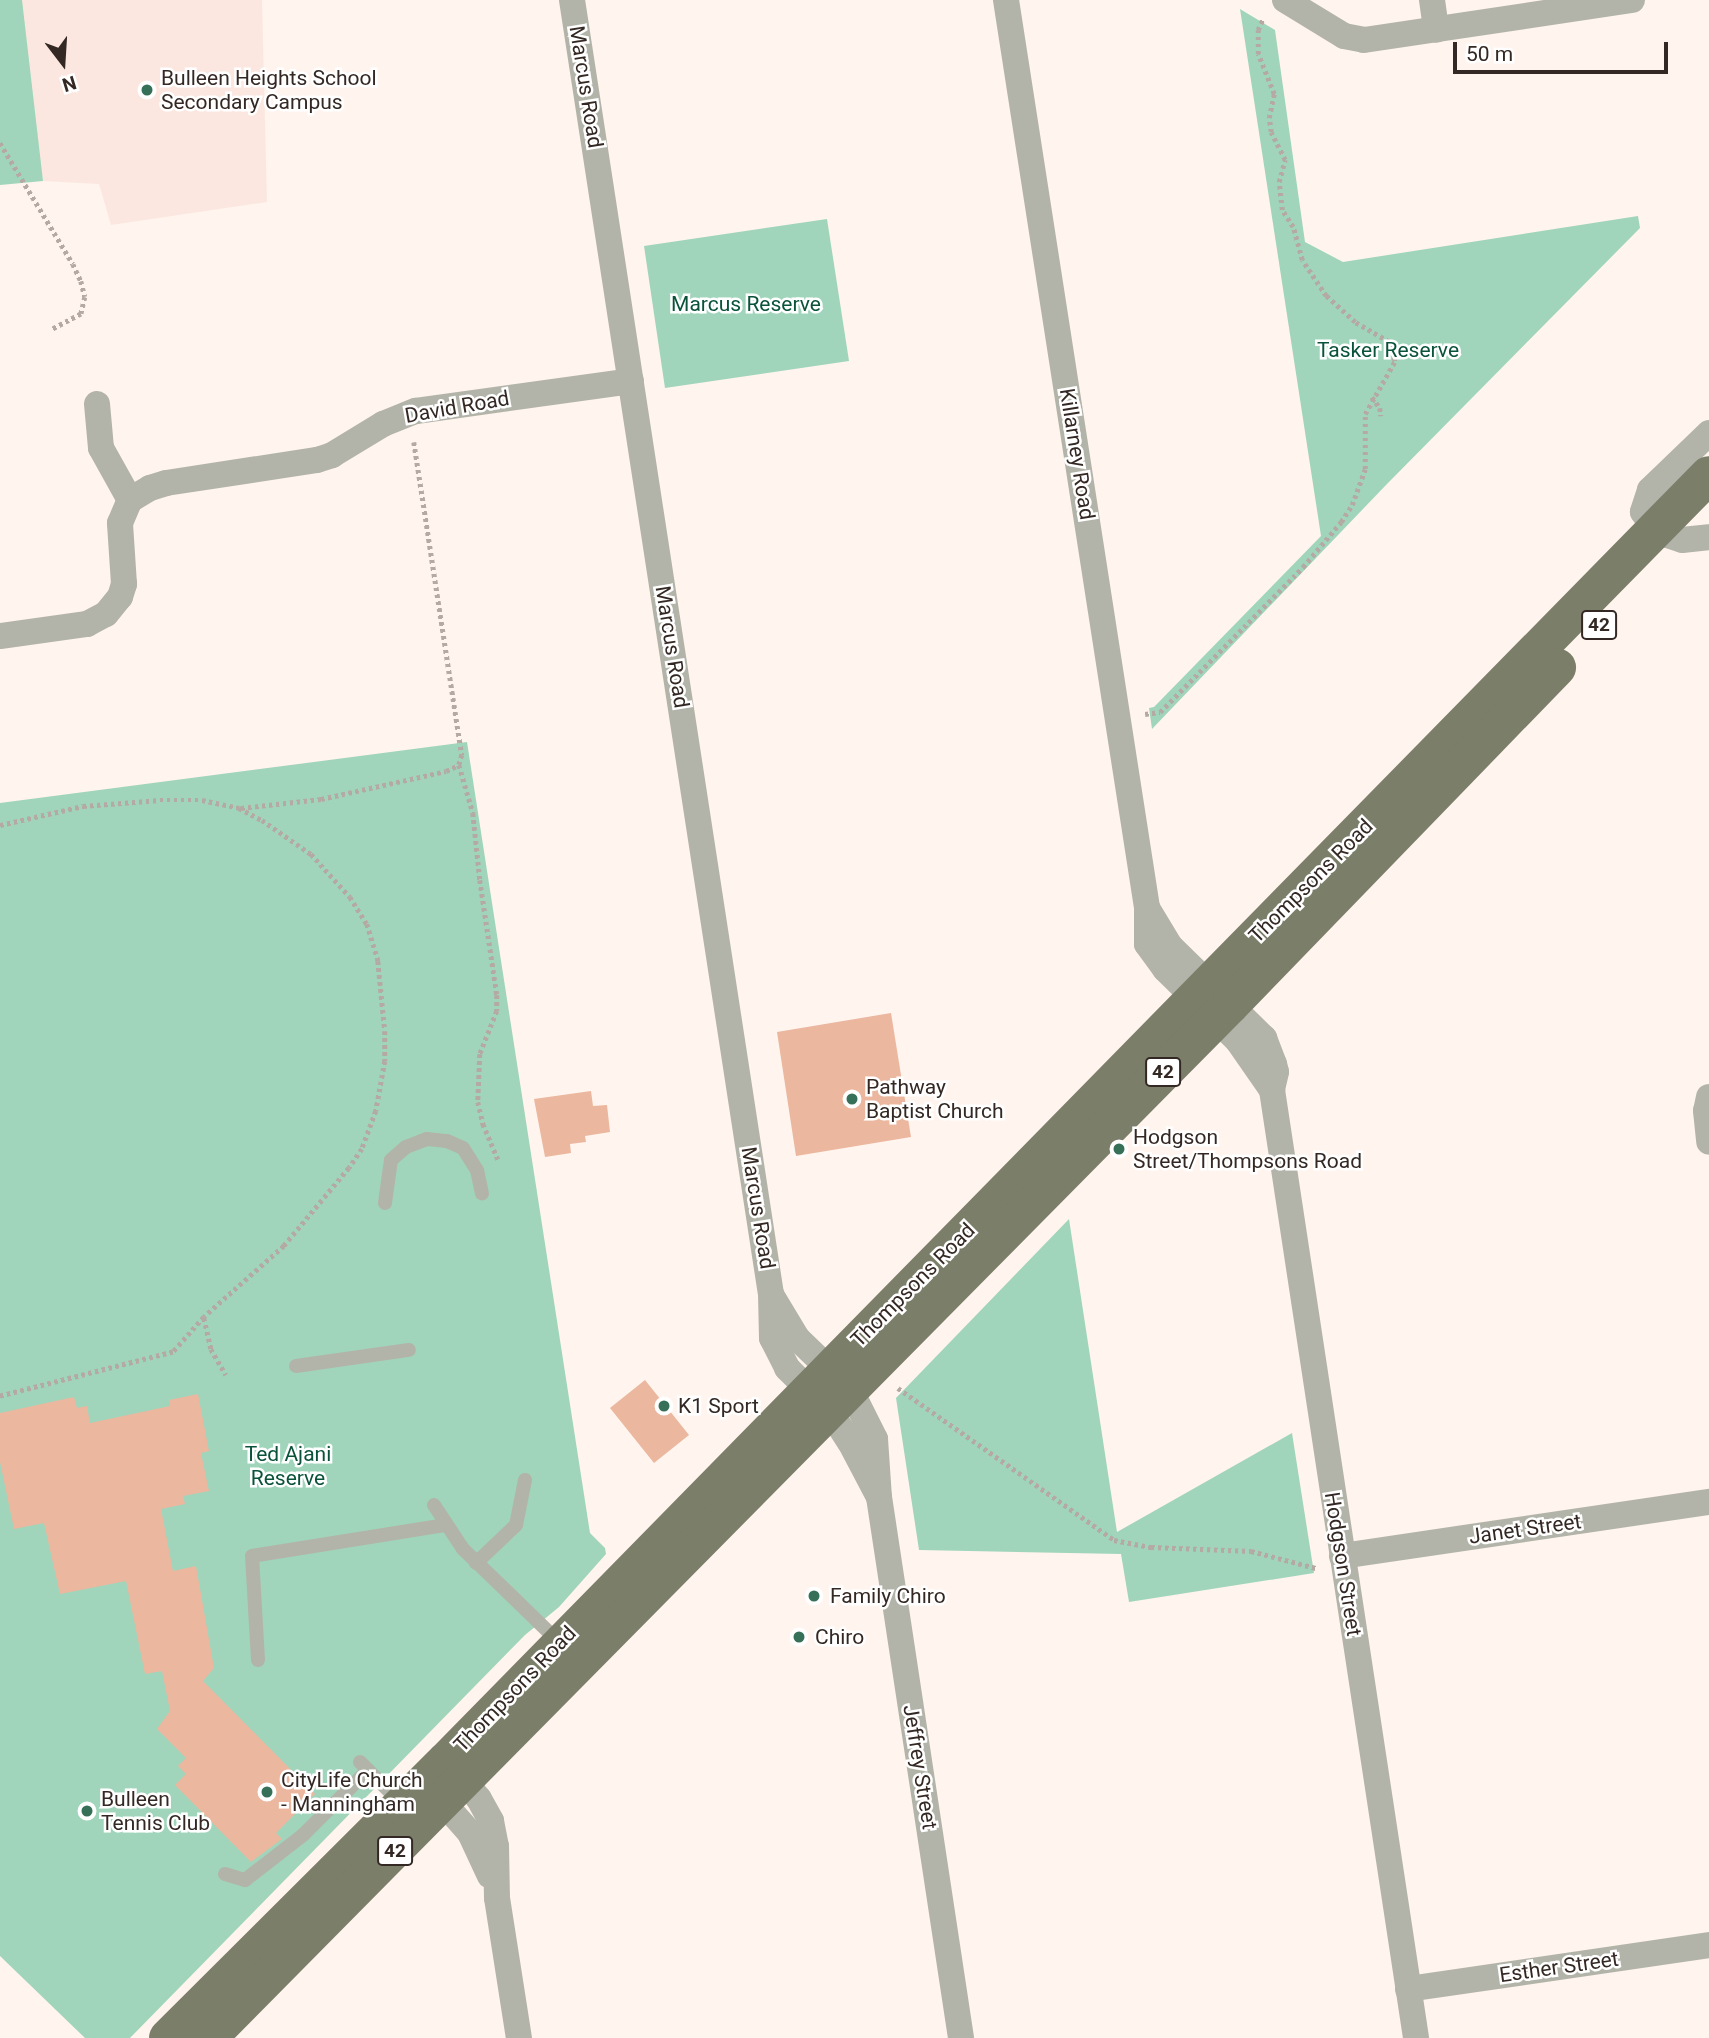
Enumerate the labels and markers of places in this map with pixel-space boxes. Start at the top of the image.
place label: Bulleen Heights School Secondary Campus [161,65,377,115]
marker: Bulleen Heights School Secondary Campus [139,82,155,98]
place label: Pathway Baptist Church [866,1074,1003,1124]
marker: Pathway Baptist Church [844,1091,860,1107]
place label: Hodgson Street/Thompsons Road [1133,1124,1362,1174]
marker: Hodgson Street/Thompsons Road [1111,1141,1127,1157]
place label: K1 Sport [678,1393,759,1419]
marker: K1 Sport [656,1398,672,1414]
place label: Family Chiro [830,1583,946,1609]
marker: Family Chiro [804,1586,824,1606]
place label: Chiro [815,1624,864,1650]
marker: Chiro [789,1627,809,1647]
place label: CityLife Church - Manningham [281,1767,423,1817]
marker: CityLife Church - Manningham [259,1784,275,1800]
place label: Bulleen Tennis Club [101,1786,210,1836]
marker: Bulleen Tennis Club [79,1803,95,1819]

